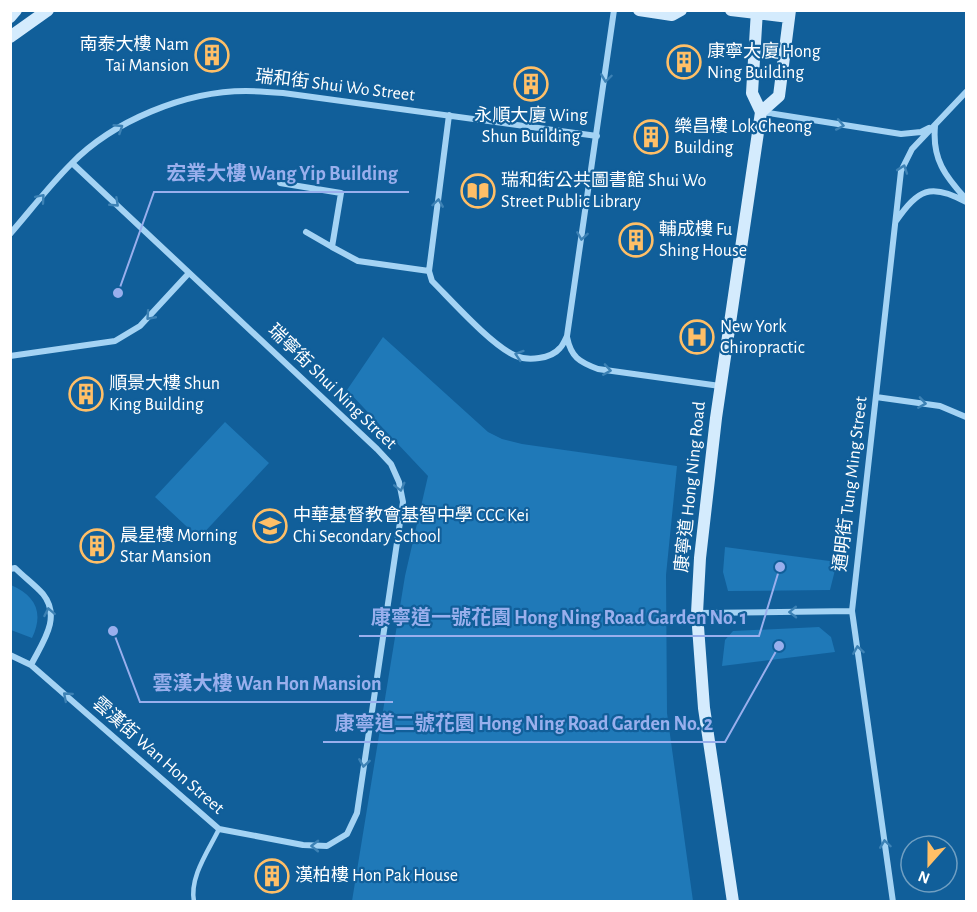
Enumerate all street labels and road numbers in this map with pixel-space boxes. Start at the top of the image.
street label: 瑞和街 Shui Wo Street [254,65,416,105]
street label: 瑞寧街 Shui Ning Street [264,320,401,453]
street label: 通明街 Tung Ming Street [829,395,871,573]
street label: 康寧道 Hong Ning Road [671,400,709,574]
street label: 雲漢街 Wan Hon Street [89,693,229,818]

